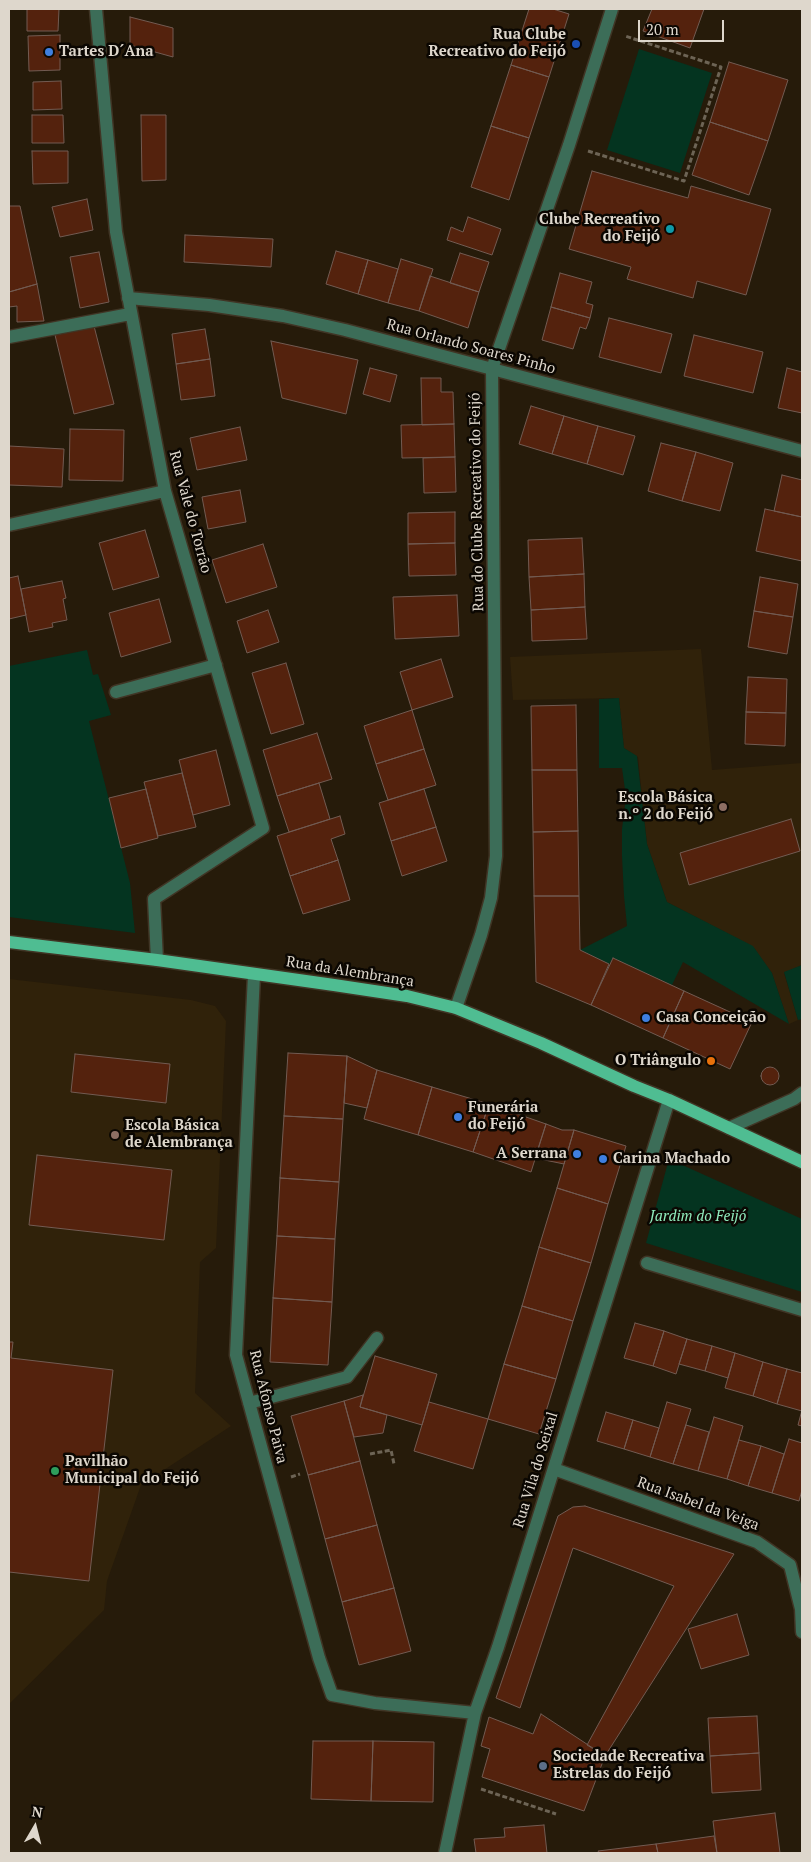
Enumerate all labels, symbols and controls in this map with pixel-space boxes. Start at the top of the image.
scale bar [641,10,727,42]
text: 20 m [646,19,679,39]
place label: Rua Clube Recreativo do Feijó [429,26,566,61]
marker: Rua Clube Recreativo do Feijó [570,38,582,50]
place label: Tartes D´Ana [59,43,153,61]
marker: Tartes D´Ana [43,46,55,58]
place label: Clube Recreativo do Feijó [539,211,660,246]
marker: Clube Recreativo do Feijó [664,223,676,235]
street label: Rua Orlando Soares Pinho [384,316,558,378]
street label: Rua do Clube Recreativo do Feijó [466,392,488,612]
street label: Rua Vale do Torrão [165,449,215,575]
place label: Escola Básica n.º 2 do Feijó [618,789,713,824]
marker: Escola Básica n.º 2 do Feijó [717,801,729,813]
street label: Rua da Alembrança [285,953,415,991]
place label: Casa Conceição [656,1009,766,1027]
marker: Casa Conceição [640,1012,652,1024]
place label: O Triângulo [615,1052,701,1070]
marker: O Triângulo [705,1055,717,1067]
place label: Funerária do Feijó [468,1099,538,1134]
marker: Funerária do Feijó [452,1111,464,1123]
place label: Escola Básica de Alembrança [125,1117,233,1152]
marker: Escola Básica de Alembrança [109,1129,121,1141]
place label: A Serrana [496,1145,567,1163]
marker: A Serrana [571,1148,583,1160]
place label: Carina Machado [613,1150,730,1168]
marker: Carina Machado [597,1153,609,1165]
park label: Jardim do Feijó [650,1208,746,1226]
street label: Rua Afonso Paiva [245,1348,291,1466]
street label: Rua Vila do Seixal [510,1410,562,1530]
place label: Pavilhão Municipal do Feijó [65,1453,199,1488]
marker: Pavilhão Municipal do Feijó [49,1465,61,1477]
street label: Rua Isabel da Veiga [635,1474,761,1534]
place label: Sociedade Recreativa Estrelas do Feijó [553,1748,705,1783]
marker: Sociedade Recreativa Estrelas do Feijó [537,1760,549,1772]
north arrow [10,1802,60,1852]
text: N [31,1802,44,1822]

